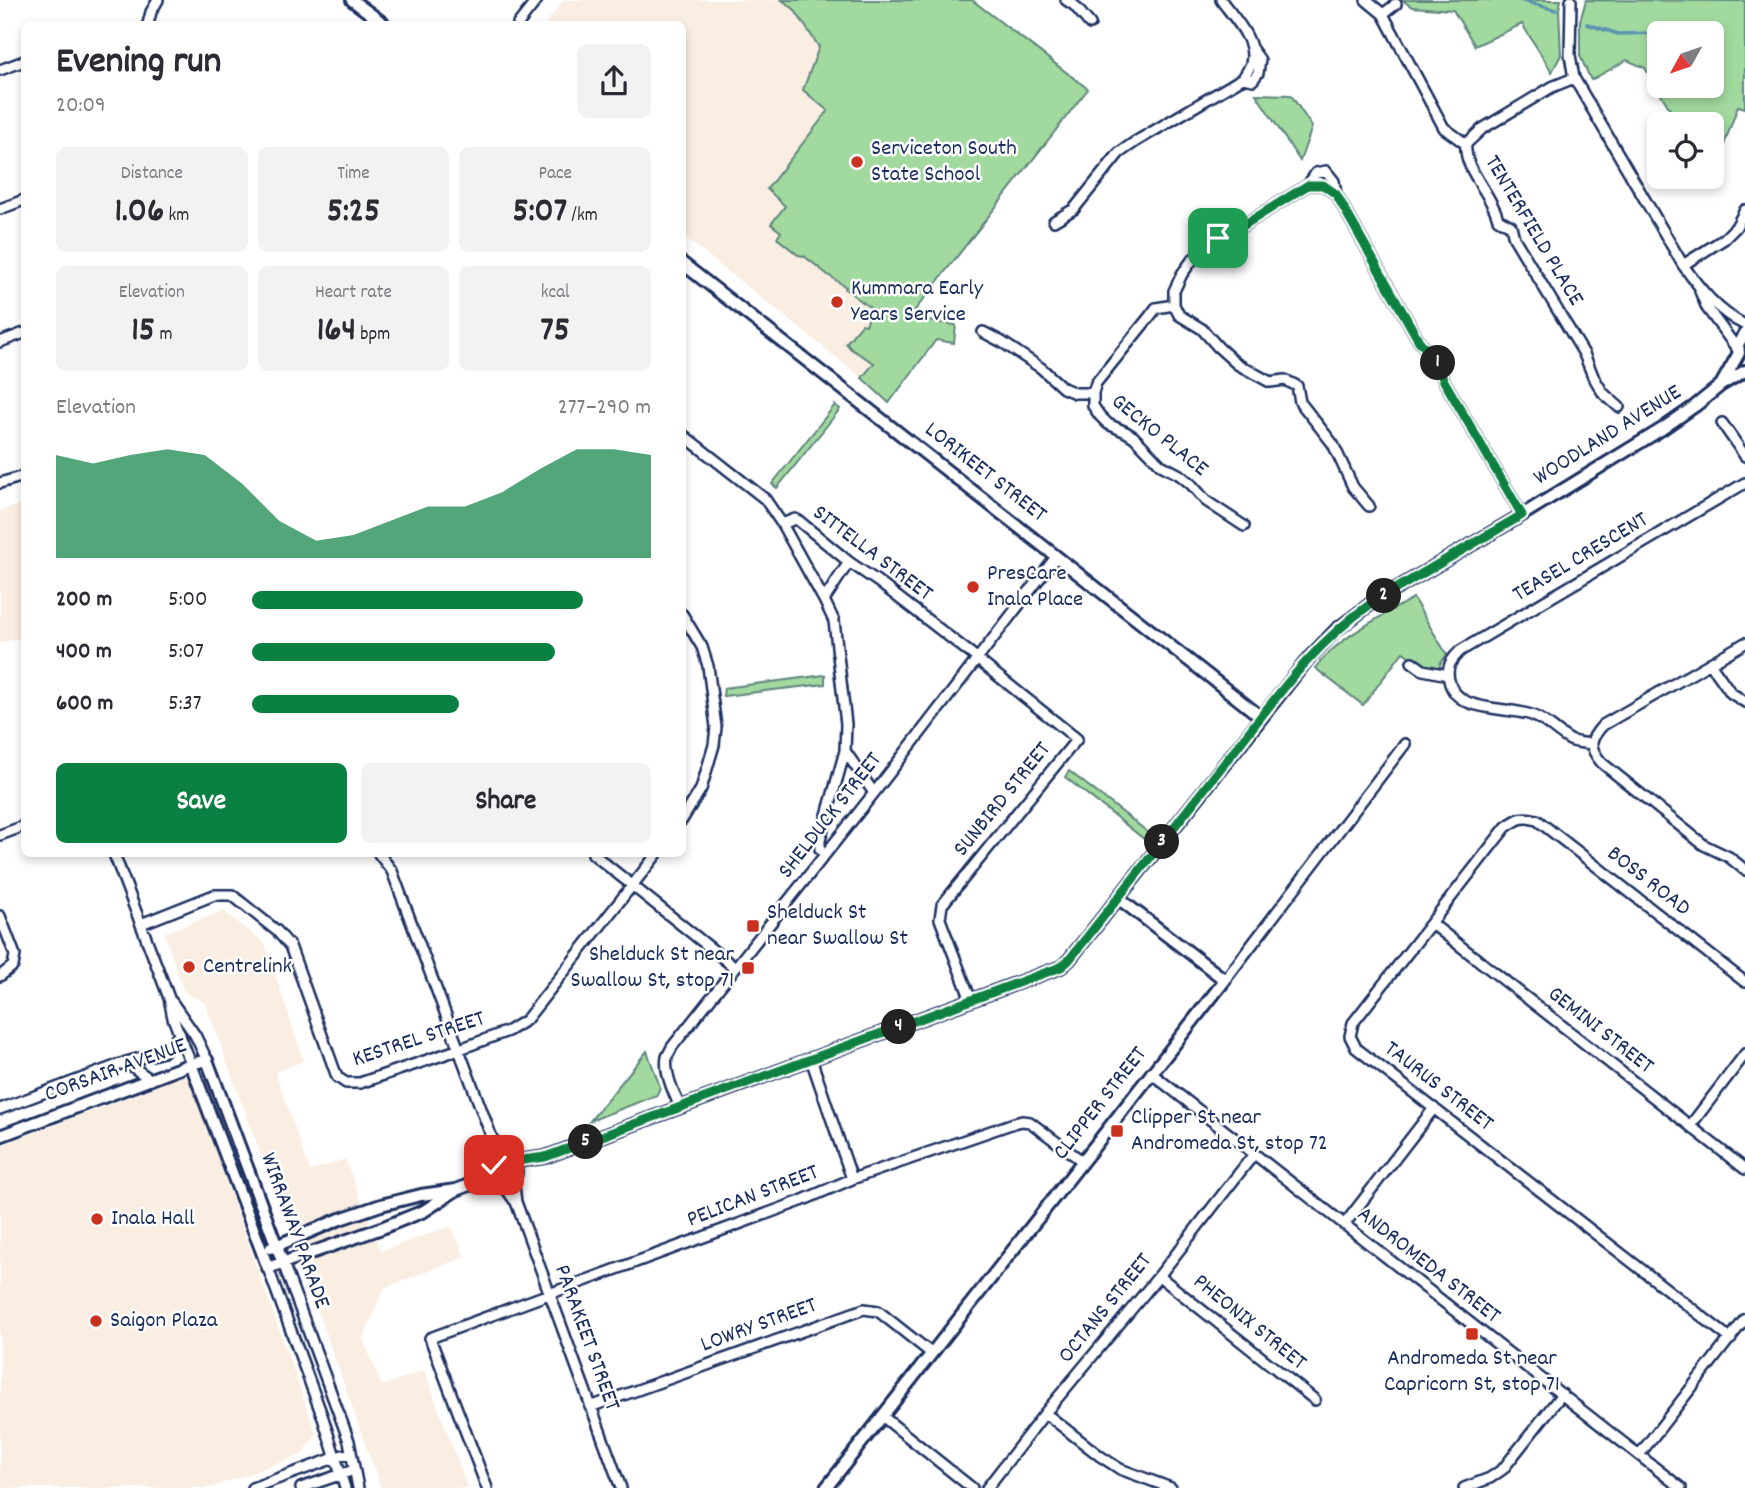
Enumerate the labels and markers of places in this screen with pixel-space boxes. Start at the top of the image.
place label: Serviceton South State School [871,133,1017,192]
marker: Serviceton South State School [849,154,865,170]
pin [1188,208,1248,268]
place label: Kummara Early Years Service [851,273,984,332]
marker: Kummara Early Years Service [829,294,845,310]
pin: 1 [1420,346,1456,380]
place label: PresCare Inala Place [987,558,1083,617]
pin: 2 [1366,578,1402,614]
marker: PresCare Inala Place [965,579,981,595]
pin: 3 [1144,824,1180,860]
place label: Shelduck St near Swallow St [767,897,908,956]
marker: Shelduck St near Swallow St [745,918,761,934]
place label: Shelduck St near Swallow St, stop 71 [571,939,734,998]
place label: Centrelink [203,951,292,984]
marker: Centrelink [181,959,197,975]
marker: Shelduck St near Swallow St, stop 71 [740,960,756,976]
pin: 4 [881,1010,916,1044]
place label: Clipper St near Andromeda St, stop 72 [1131,1102,1328,1161]
marker: Clipper St near Andromeda St, stop 72 [1109,1123,1125,1139]
pin: 5 [568,1124,604,1160]
pin [464,1135,524,1195]
place label: Inala Hall [111,1203,195,1236]
marker: Inala Hall [89,1211,105,1227]
place label: Saigon Plaza [110,1305,219,1338]
marker: Saigon Plaza [88,1313,104,1329]
marker: Andromeda St near Capricorn St, stop 71 [1464,1326,1480,1342]
place label: Andromeda St near Capricorn St, stop 71 [1384,1343,1560,1402]

